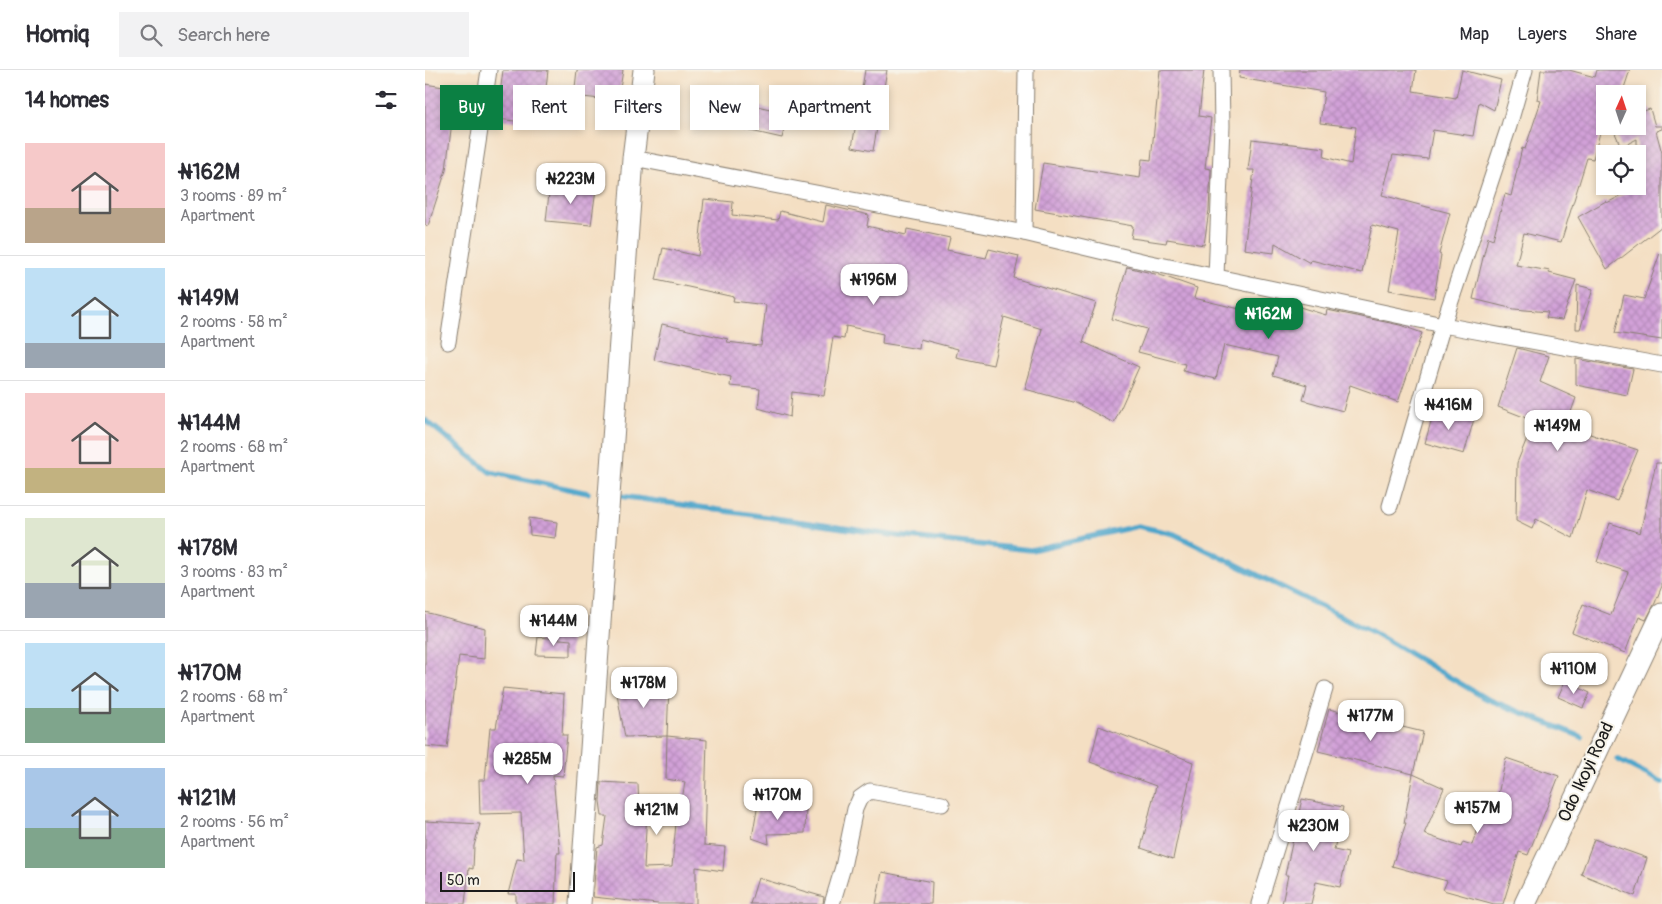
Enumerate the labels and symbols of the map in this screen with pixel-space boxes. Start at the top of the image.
north arrow [1596,85,1646,135]
pin: ₦223M [536,162,606,205]
pin: ₦196M [839,264,909,306]
pin: ₦162M [1234,298,1304,340]
pin: ₦416M [1414,388,1484,431]
pin: ₦149M [1523,410,1593,452]
pin: ₦144M [519,604,589,647]
pin: ₦110M [1539,652,1609,695]
pin: ₦178M [609,666,679,709]
pin: ₦177M [1336,700,1406,742]
street label: Odo Ikoyi Road [1553,718,1619,826]
pin: ₦285M [493,742,563,785]
pin: ₦170M [743,778,813,821]
pin: ₦157M [1443,792,1513,834]
pin: ₦121M [622,794,692,836]
pin: ₦230M [1279,810,1349,852]
scale bar [440,869,575,892]

